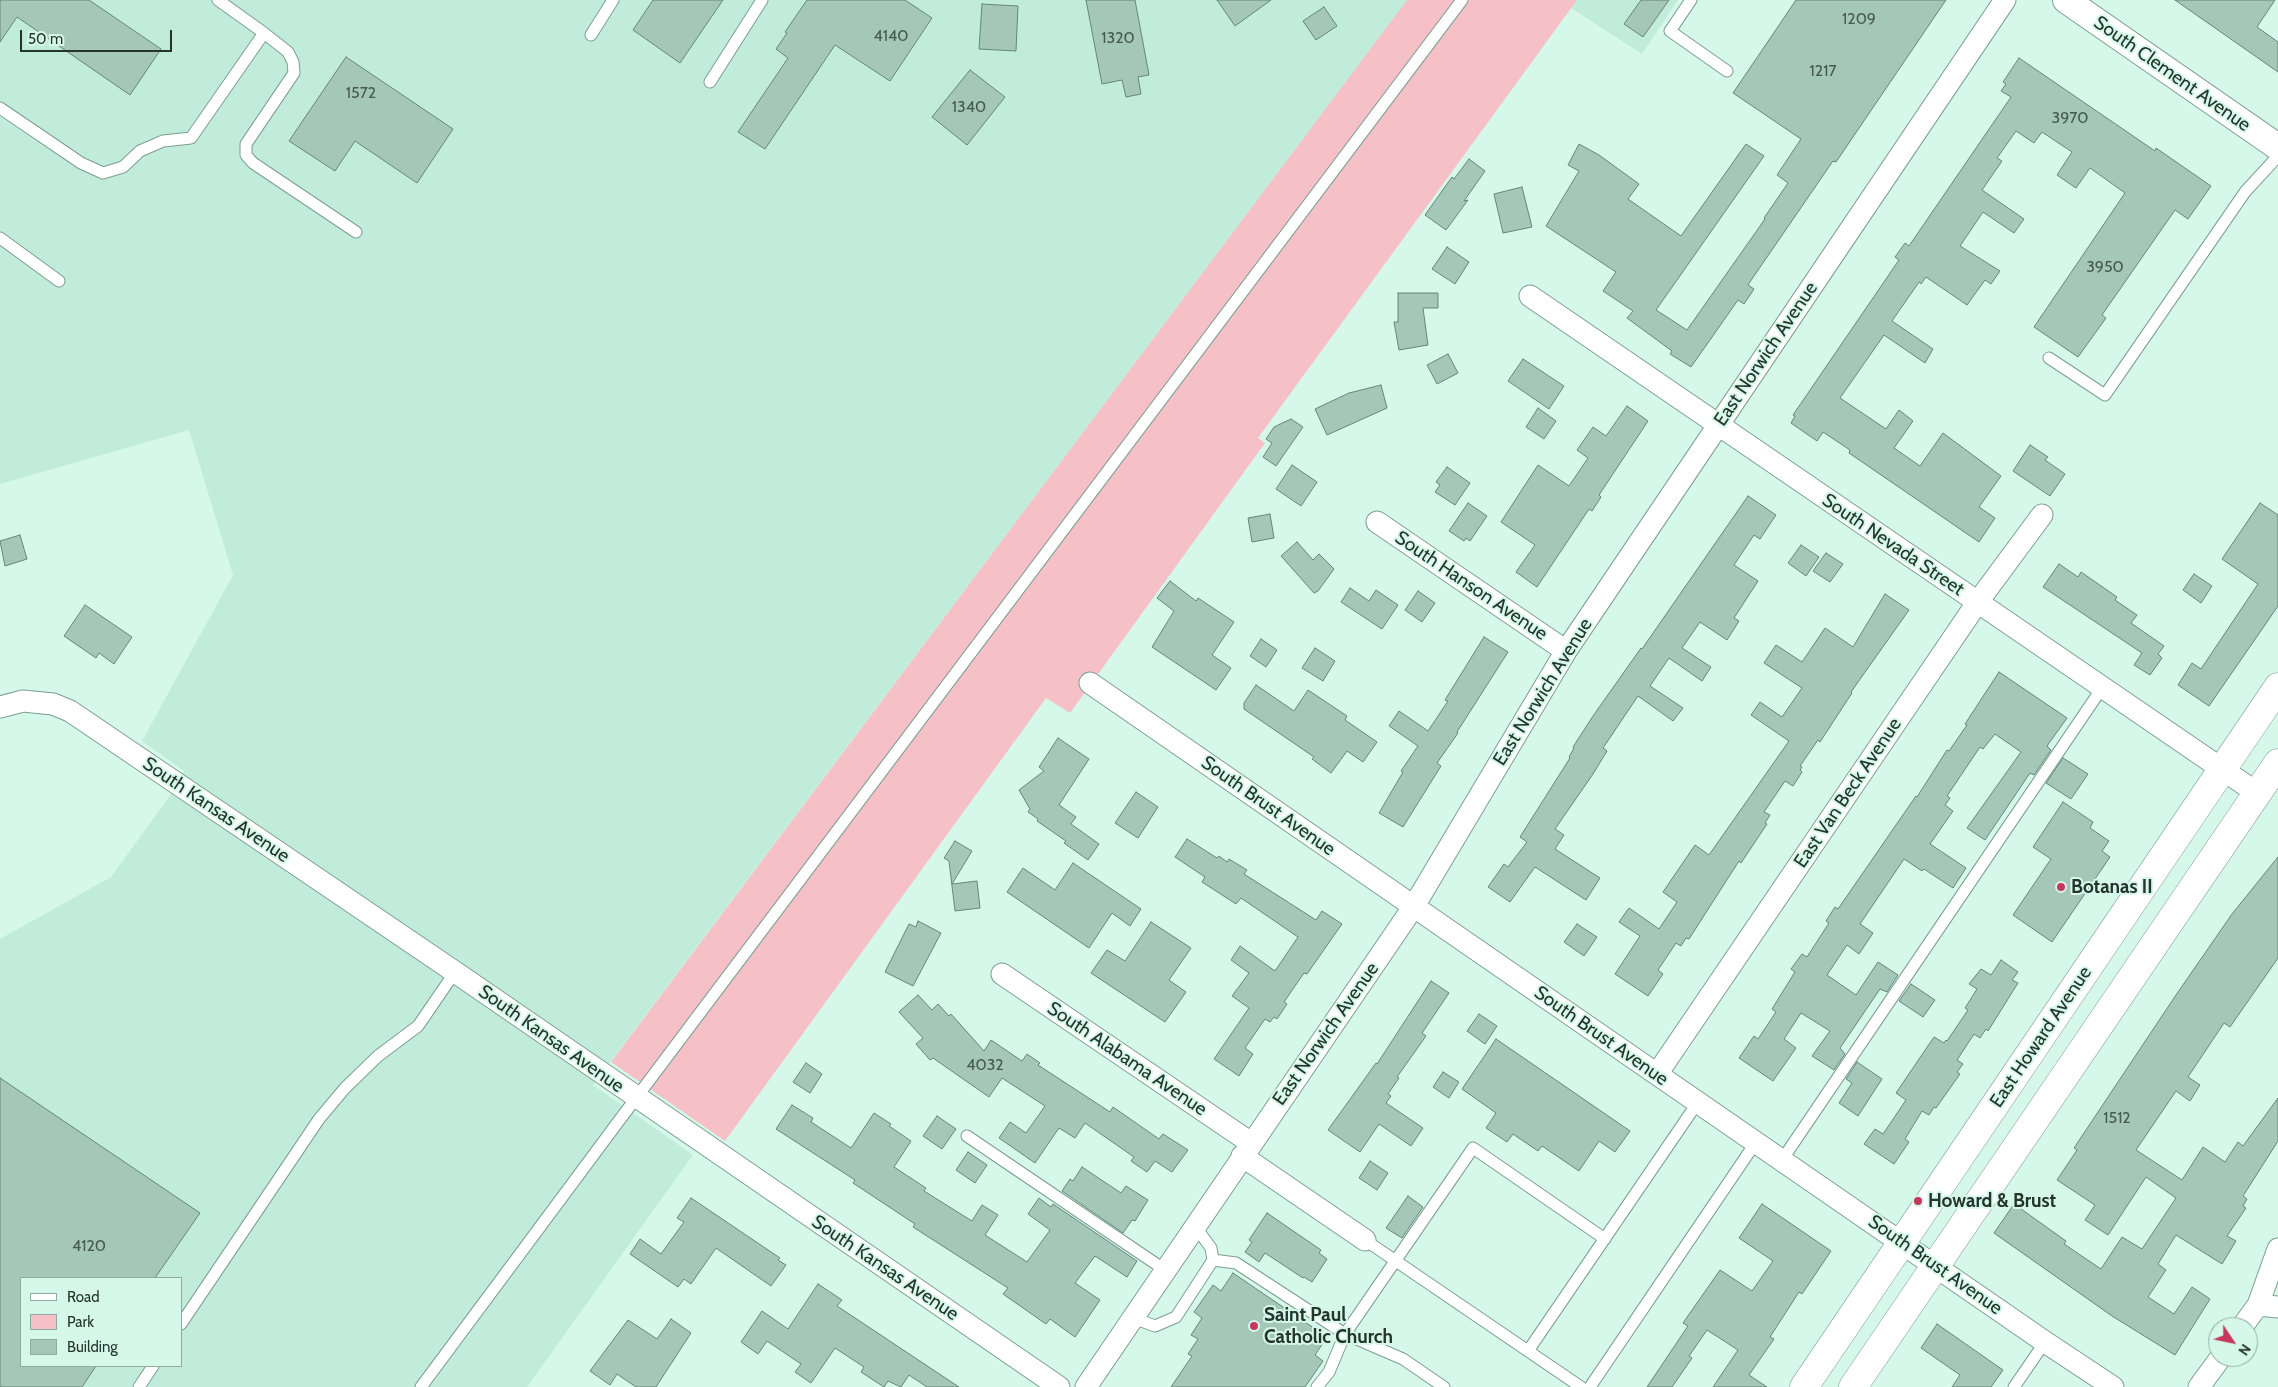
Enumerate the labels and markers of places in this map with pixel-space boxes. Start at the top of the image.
place label: Botanas II [2071,876,2153,898]
marker: Botanas II [2055,881,2067,893]
place label: Howard & Brust [1928,1190,2056,1212]
marker: Howard & Brust [1912,1195,1924,1207]
place label: Saint Paul Catholic Church [1264,1304,1393,1348]
marker: Saint Paul Catholic Church [1248,1320,1260,1332]

